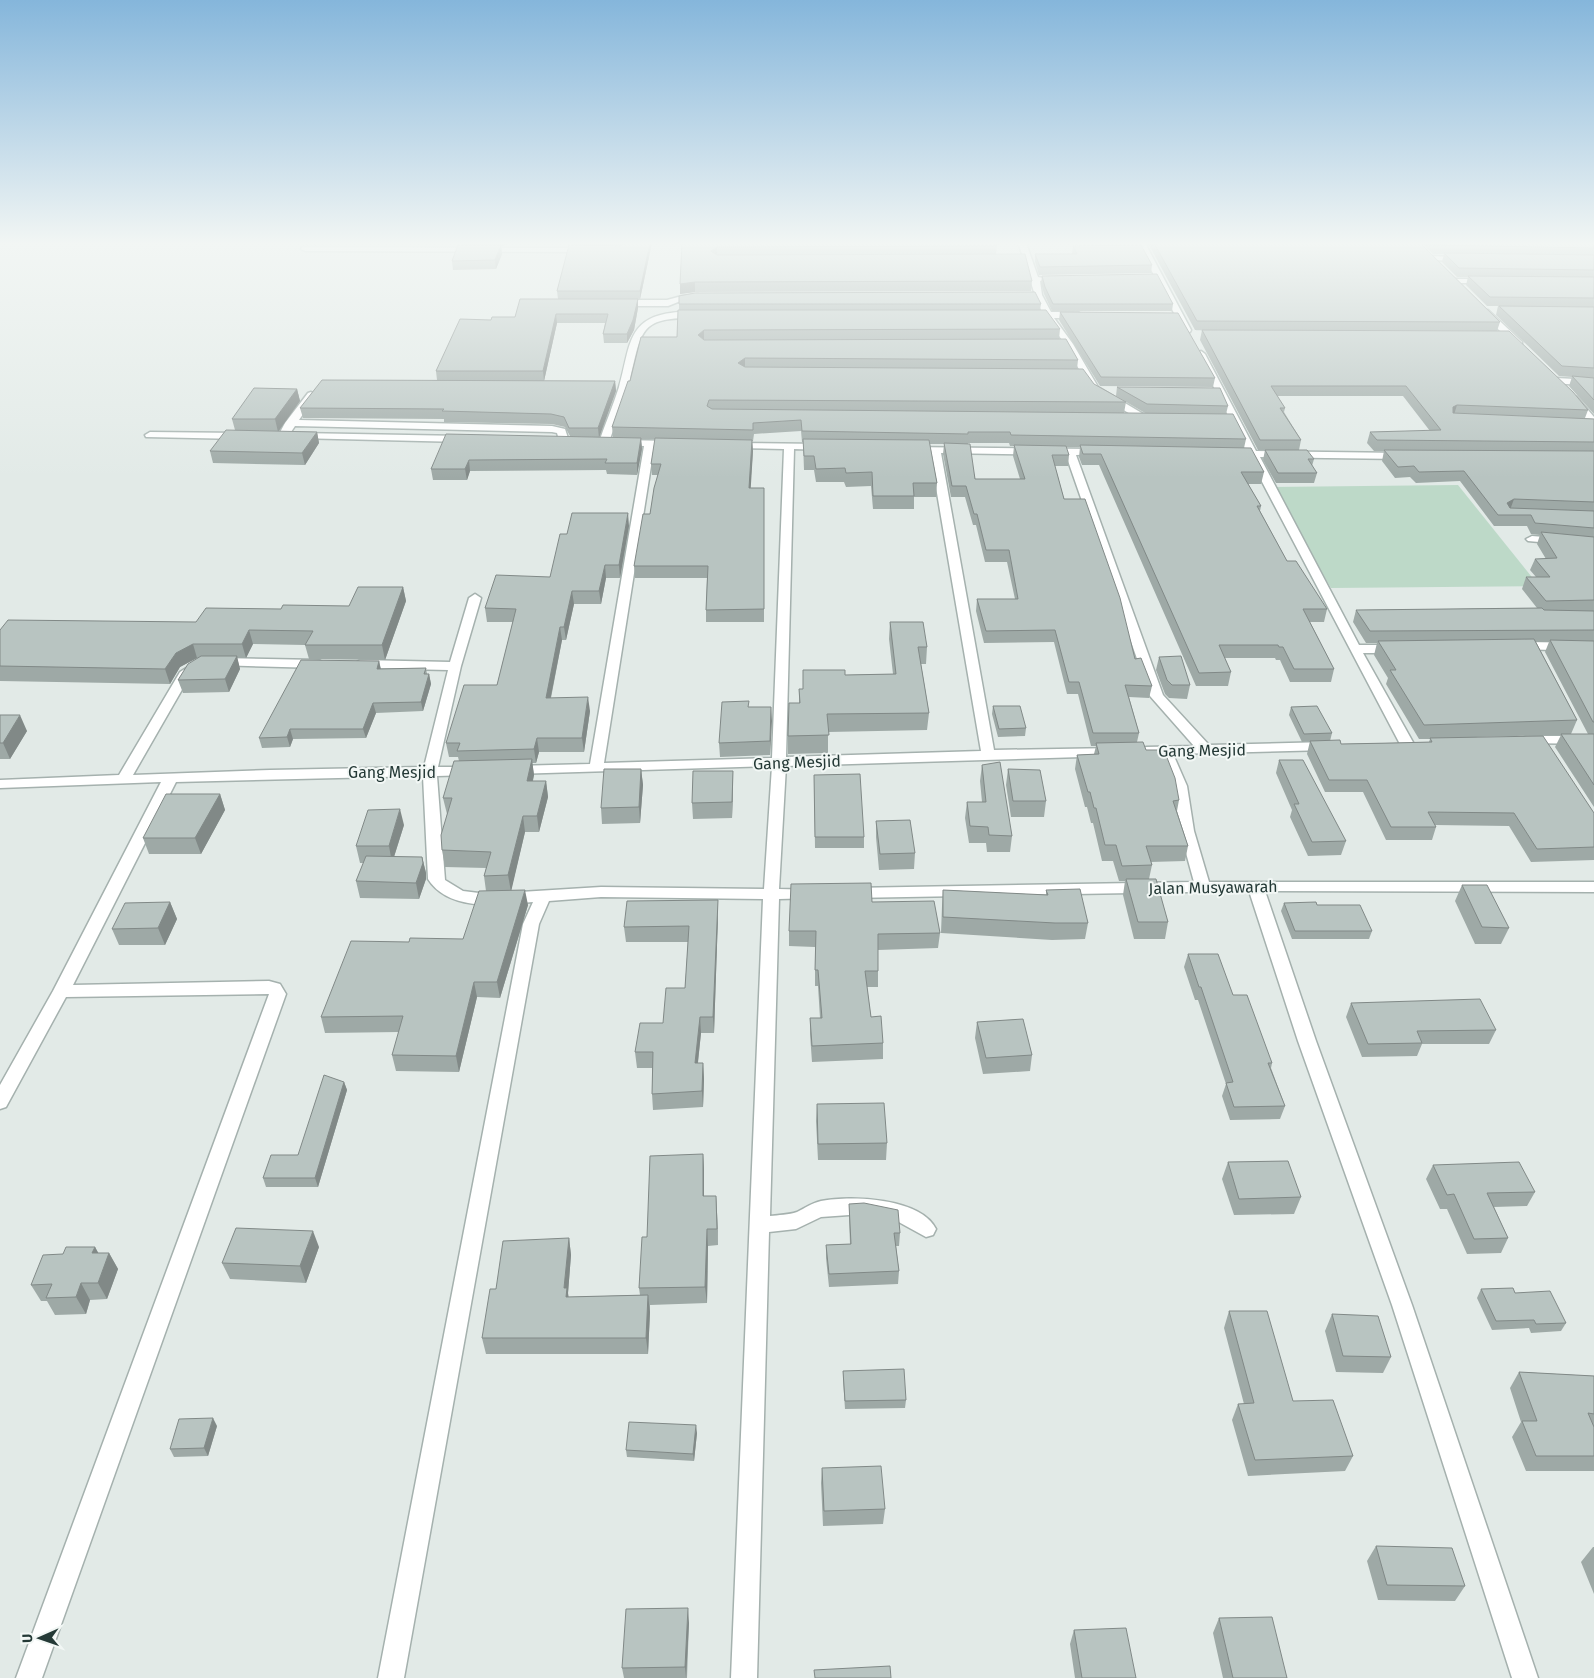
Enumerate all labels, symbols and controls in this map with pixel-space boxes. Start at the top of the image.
street label: Gang Mesjid [1158,740,1246,761]
street label: Gang Mesjid [753,751,841,774]
street label: Gang Mesjid [348,763,436,782]
street label: Jalan Musyawarah [1148,877,1278,898]
north arrow [15,1613,65,1663]
text: U [19,1634,36,1643]

